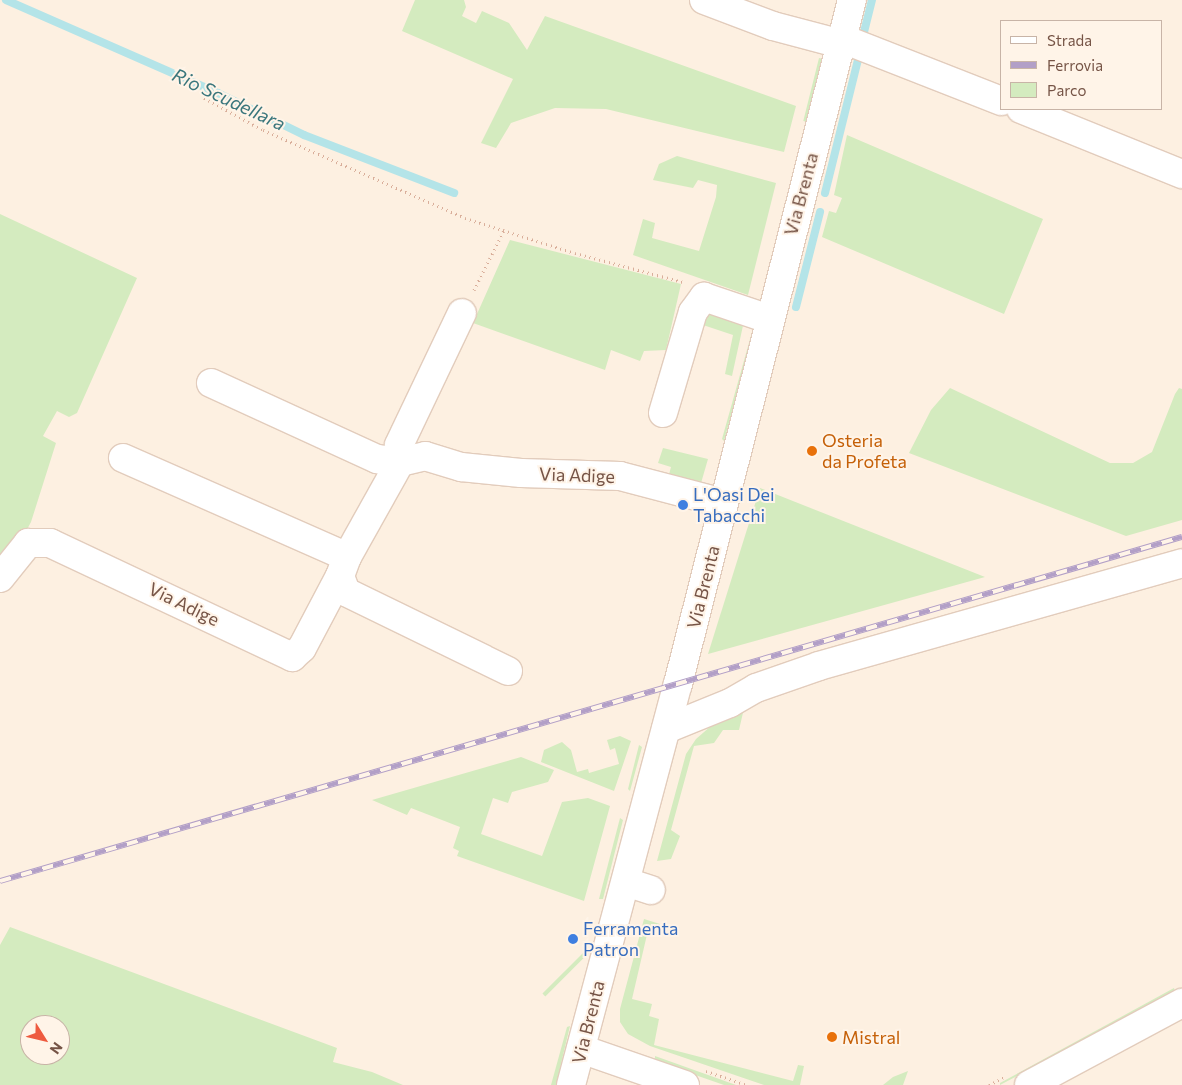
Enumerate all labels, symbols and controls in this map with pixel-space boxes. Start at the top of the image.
legend [1000,20,1162,110]
text: Strada [1047,31,1092,49]
text: Ferrovia [1047,56,1103,74]
water label: Rio Scudellara [169,63,289,135]
text: Parco [1047,81,1086,99]
street label: Via Brenta [780,150,822,238]
place label: Osteria da Profeta [822,430,907,472]
marker: Osteria da Profeta [806,445,818,457]
street label: Via Adige [539,463,615,487]
place label: L'Oasi Dei Tabacchi [693,484,775,526]
marker: L'Oasi Dei Tabacchi [677,499,689,511]
street label: Via Brenta [682,543,724,631]
street label: Via Adige [145,578,223,630]
place label: Ferramenta Patron [583,918,678,961]
marker: Ferramenta Patron [567,933,579,945]
street label: Via Brenta [567,978,609,1066]
north arrow [20,1015,70,1065]
place label: Mistral [842,1026,900,1048]
marker: Mistral [826,1031,838,1043]
text: N [47,1039,67,1058]

